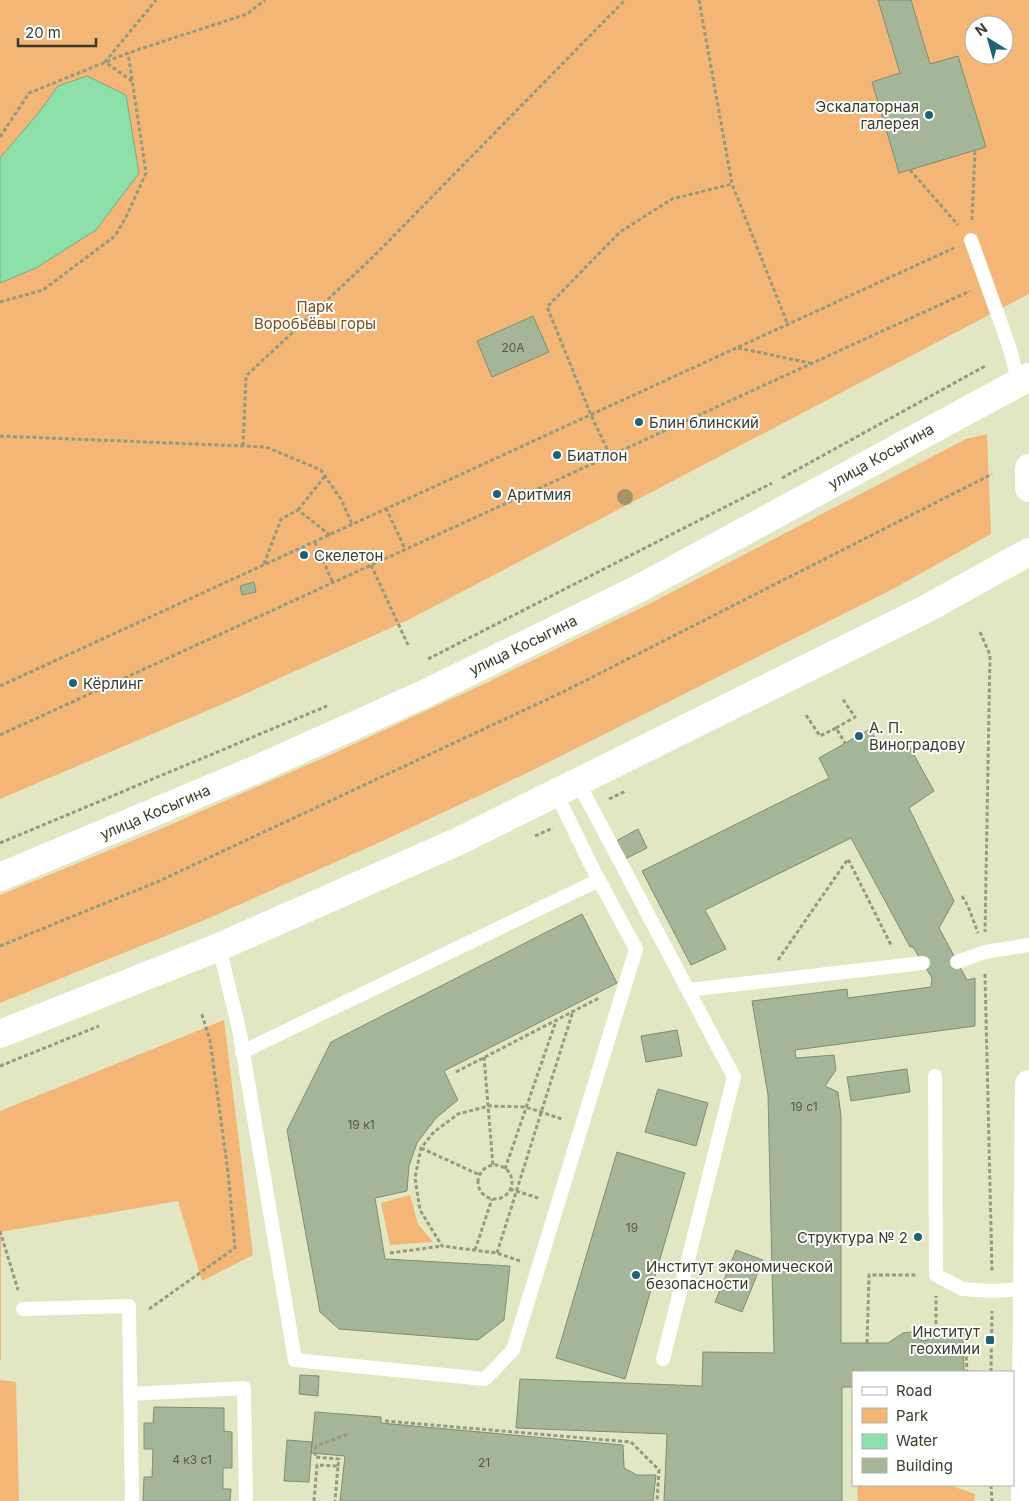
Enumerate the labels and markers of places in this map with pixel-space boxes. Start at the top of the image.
place label: Эскалаторная галерея [815,97,919,133]
marker: Эскалаторная галерея [923,109,935,121]
place label: Блин блинский [649,413,759,432]
marker: Блин блинский [633,416,645,428]
place label: Биатлон [567,446,627,465]
marker: Биатлон [551,449,563,461]
place label: Аритмия [507,485,571,504]
marker: Аритмия [491,488,503,500]
place label: Скелетон [314,546,383,565]
marker: Скелетон [298,549,310,561]
place label: Кёрлинг [83,674,144,693]
marker: Кёрлинг [67,677,79,689]
place label: А. П. Виноградову [869,718,966,754]
marker: А. П. Виноградову [853,730,865,742]
place label: Структура № 2 [797,1228,908,1247]
marker: Структура № 2 [912,1231,924,1243]
place label: Институт экономической безопасности [646,1257,833,1293]
marker: Институт экономической безопасности [630,1269,642,1281]
place label: Институт геохимии [910,1322,980,1358]
marker: Институт геохимии [984,1334,996,1346]

